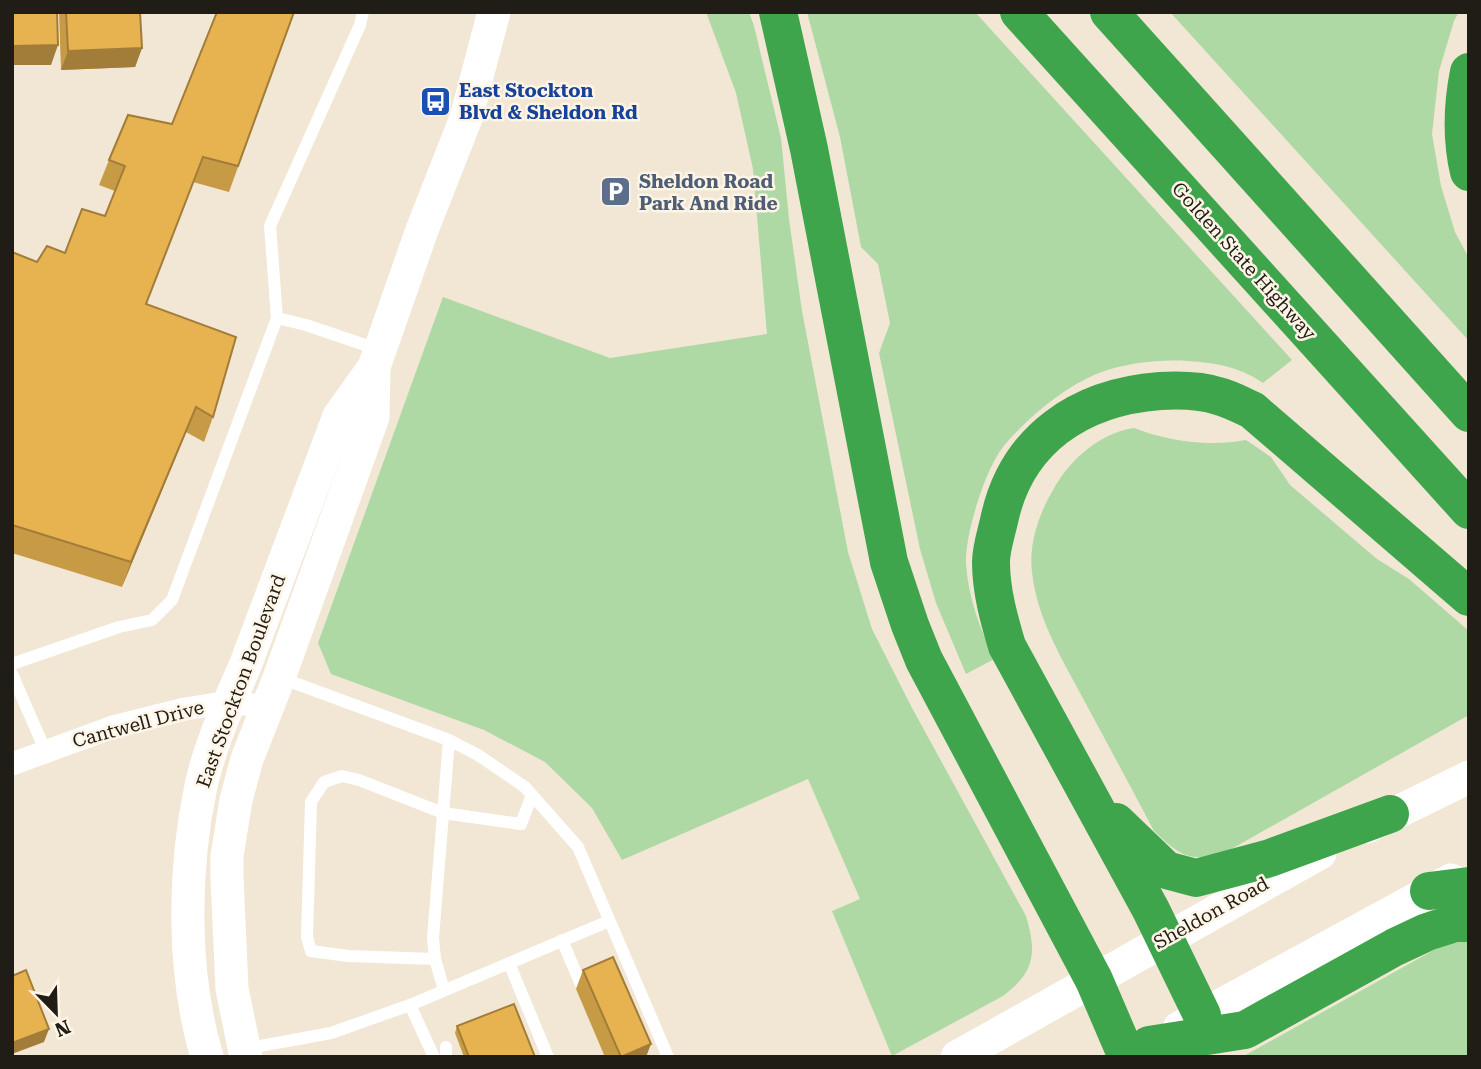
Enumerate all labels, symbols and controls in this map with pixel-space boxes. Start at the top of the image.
place label: East Stockton Blvd & Sheldon Rd [459,79,638,124]
bus stop icon: East Stockton Blvd & Sheldon Rd [419,84,453,118]
place label: Sheldon Road Park And Ride [639,170,778,215]
parking icon: Sheldon Road Park And Ride [599,175,633,209]
street label: Golden State Highway [1167,177,1322,345]
street label: East Stockton Boulevard [192,571,290,791]
street label: Cantwell Drive [70,695,206,753]
street label: Sheldon Road [1150,872,1272,954]
north arrow [21,978,91,1048]
text: N [51,1015,74,1042]

